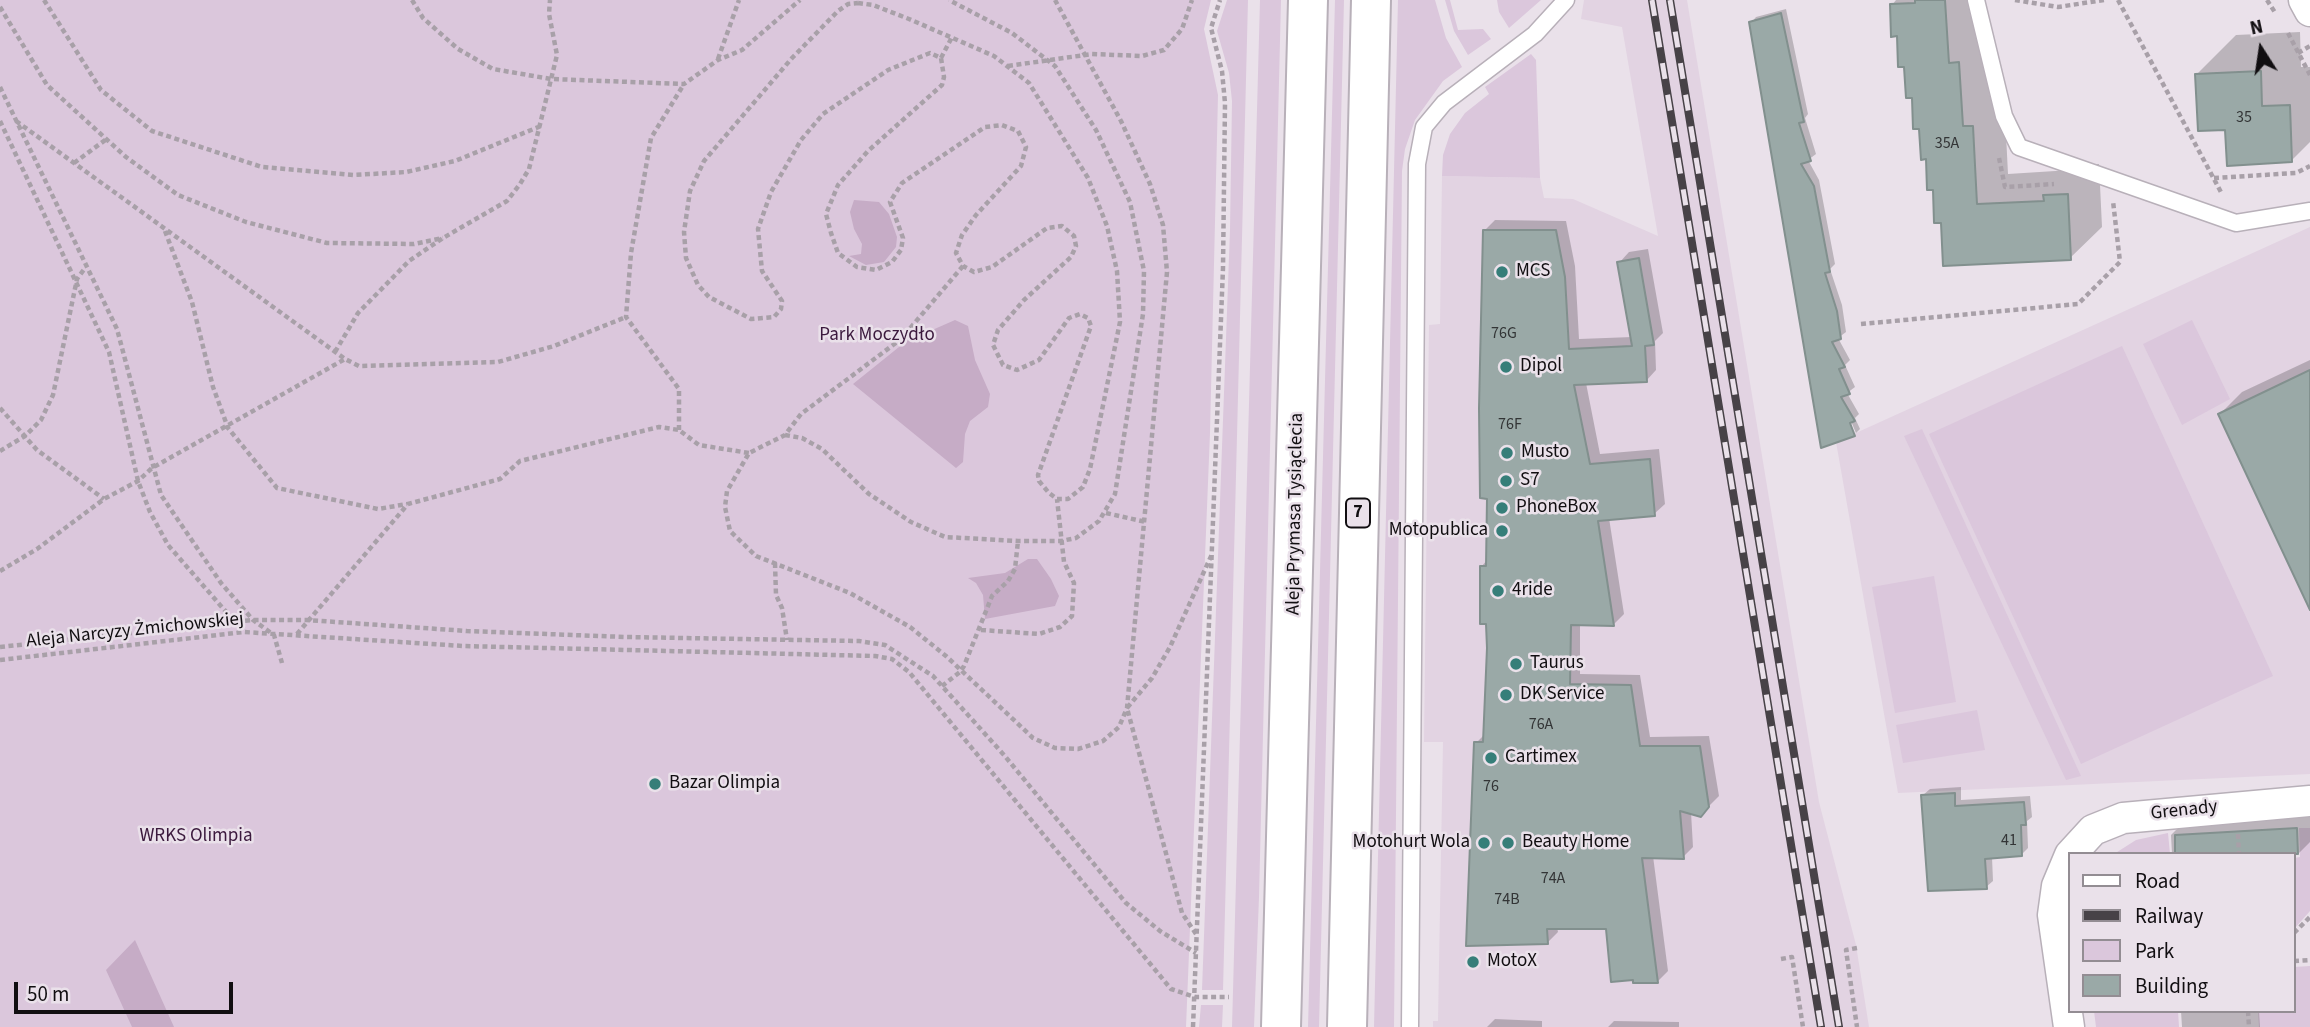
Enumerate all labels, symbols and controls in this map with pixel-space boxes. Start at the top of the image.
text: N [2248,13,2266,42]
north arrow [2226,14,2296,84]
house number: 35 [2236,108,2252,128]
house number: 35A [1935,134,1959,154]
place label: MCS [1516,261,1550,283]
marker: MCS [1494,264,1510,280]
house number: 76G [1491,324,1517,344]
park label: Park Moczydło [819,325,935,347]
place label: Dipol [1520,356,1562,378]
marker: Dipol [1498,359,1514,375]
street label: Aleja Prymasa Tysiąclecia [1283,413,1309,615]
house number: 76F [1498,415,1522,435]
place label: Musto [1521,442,1569,464]
marker: Musto [1499,445,1515,461]
place label: S7 [1520,470,1540,492]
marker: S7 [1498,473,1514,489]
place label: PhoneBox [1516,497,1597,519]
road number: 7 [1346,499,1370,528]
marker: PhoneBox [1494,500,1510,516]
place label: Motopublica [1389,520,1488,542]
marker: Motopublica [1494,523,1510,539]
place label: 4ride [1512,580,1553,602]
marker: 4ride [1490,583,1506,599]
street label: Aleja Narcyzy Żmichowskiej [25,608,245,654]
place label: Taurus [1530,653,1584,675]
marker: Taurus [1508,656,1524,672]
place label: DK Service [1520,684,1604,706]
marker: DK Service [1498,687,1514,703]
house number: 76A [1529,715,1553,735]
place label: Cartimex [1505,747,1577,769]
marker: Cartimex [1483,750,1499,766]
place label: Bazar Olimpia [669,773,780,795]
marker: Bazar Olimpia [647,776,663,792]
house number: 76 [1483,777,1499,797]
street label: Grenady [2150,796,2218,826]
park label: WRKS Olimpia [139,826,253,848]
house number: 41 [2001,831,2017,851]
place label: Motohurt Wola [1353,832,1470,854]
place label: Beauty Home [1522,832,1629,854]
marker: Motohurt Wola [1476,835,1492,851]
marker: Beauty Home [1500,835,1516,851]
legend [2068,852,2296,1013]
text: Road [2135,866,2180,896]
house number: 74A [1541,869,1565,889]
house number: 74B [1494,890,1520,910]
text: Railway [2135,901,2203,931]
text: Park [2135,936,2174,966]
place label: MotoX [1487,951,1537,973]
marker: MotoX [1465,954,1481,970]
scale bar [18,968,236,1012]
text: Building [2135,971,2208,1001]
text: 50 m [27,979,69,1009]

